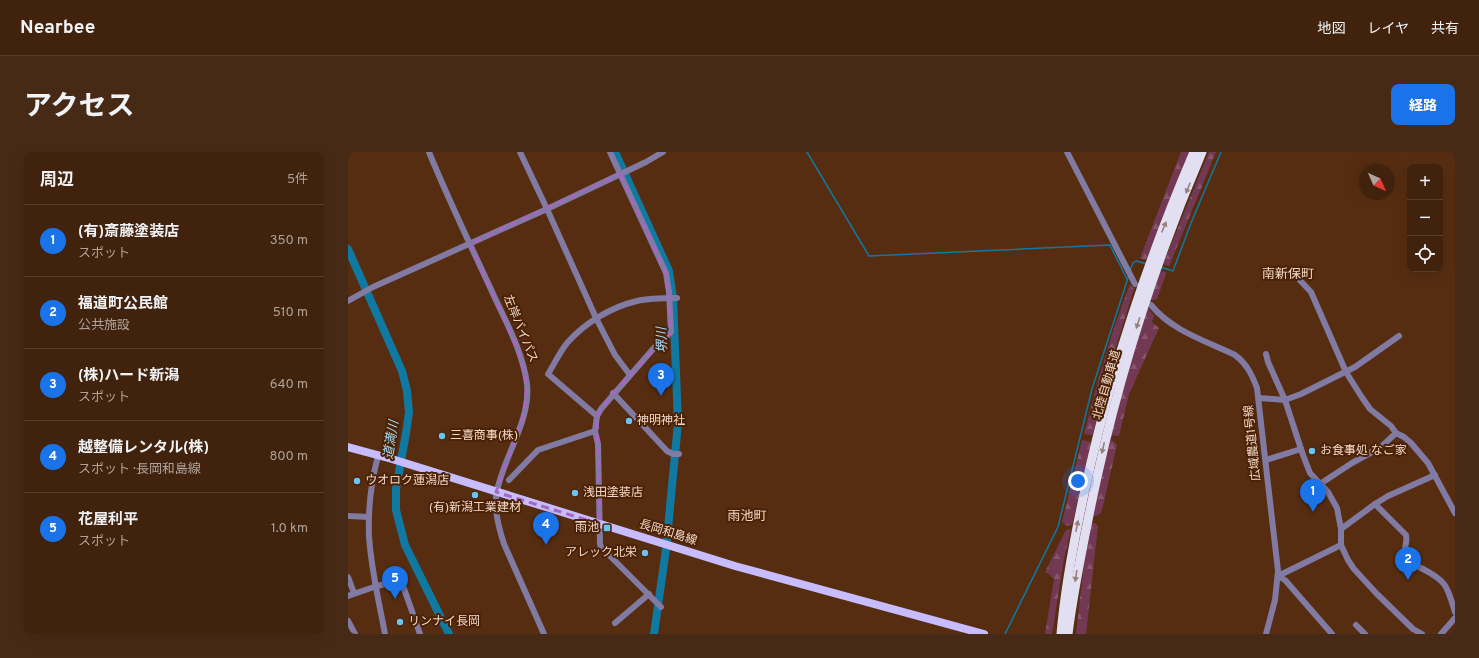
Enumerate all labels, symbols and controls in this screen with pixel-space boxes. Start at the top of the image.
text: Nearbee [20,16,95,40]
text: 地図 [1317,21,1345,38]
text: レイヤ [1367,21,1409,38]
text: 共有 [1431,21,1459,38]
button: 経路 [1391,84,1455,125]
text: アクセス [24,90,135,126]
north arrow [1359,164,1395,200]
map controls [1407,164,1443,272]
button: + [1407,164,1443,200]
text: 周辺 [40,170,74,192]
text: 5件 [287,172,308,188]
one-way arrow [1184,182,1191,194]
button: − [1407,200,1443,236]
one-way arrow [1161,220,1167,232]
text: (有)斎藤塗装店 [78,223,179,242]
text: 1 [50,233,56,249]
text: 350 m [270,233,308,249]
button: locate [1407,236,1443,272]
text: スポット [78,246,130,262]
district label: 南新保町 [1262,267,1314,283]
street label: 左岸バイパス [499,293,541,365]
text: 福道町公民館 [78,295,168,314]
text: 2 [49,305,57,321]
text: 510 m [273,305,308,321]
text: 公共施設 [78,318,130,334]
one-way arrow [1135,318,1141,330]
water label: 堺川 [654,325,671,353]
street label: 北陸自動車道 [1089,348,1125,422]
pin: 3 [648,363,674,396]
text: (株)ハード新潟 [78,367,179,386]
text: 3 [49,377,57,393]
text: 640 m [270,377,308,393]
text: スポット [78,390,130,406]
street label: 広域農道1号線 [1241,404,1265,482]
place label: 神明神社 [637,413,685,429]
marker: 神明神社 [624,416,634,426]
water label: 道満川 [381,418,403,461]
place label: 三喜商事(株) [450,428,518,444]
marker: 三喜商事(株) [437,431,447,441]
text: 越整備レンタル(株) [78,439,209,458]
one-way arrow [1100,442,1106,454]
place label: お食事処 なご家 [1320,443,1407,459]
marker: お食事処 なご家 [1307,446,1317,456]
text: 4 [49,449,57,465]
text: 800 m [270,449,308,465]
text: スポット · 長岡和島線 [78,462,201,478]
your location [1068,471,1088,491]
place label: ウオロク蓮潟店 [365,473,449,489]
marker: ウオロク蓮潟店 [352,476,362,486]
pin: 1 [1300,479,1326,512]
place label: 浅田塗装店 [583,485,643,501]
marker: 浅田塗装店 [570,488,580,498]
marker: (有)新潟工業建材 [470,490,480,500]
place label: (有)新潟工業建材 [429,500,521,516]
district label: 雨池町 [727,509,767,525]
text: 花屋利平 [78,511,138,530]
pin: 4 [533,512,559,545]
street label: 長岡和島線 [637,517,699,549]
place label: 雨池 [575,520,599,536]
one-way arrow [1075,520,1081,532]
text: 5 [49,521,57,537]
text: 1.0 km [271,521,308,537]
marker: 雨池 [602,523,612,533]
text: スポット [78,534,130,550]
place label: アレック北栄 [565,545,637,561]
pin: 2 [1395,547,1421,580]
marker: アレック北栄 [640,548,650,558]
pin: 5 [382,566,408,599]
one-way arrow [1073,569,1079,582]
place label: リンナイ長岡 [408,614,480,630]
marker: リンナイ長岡 [395,617,405,627]

